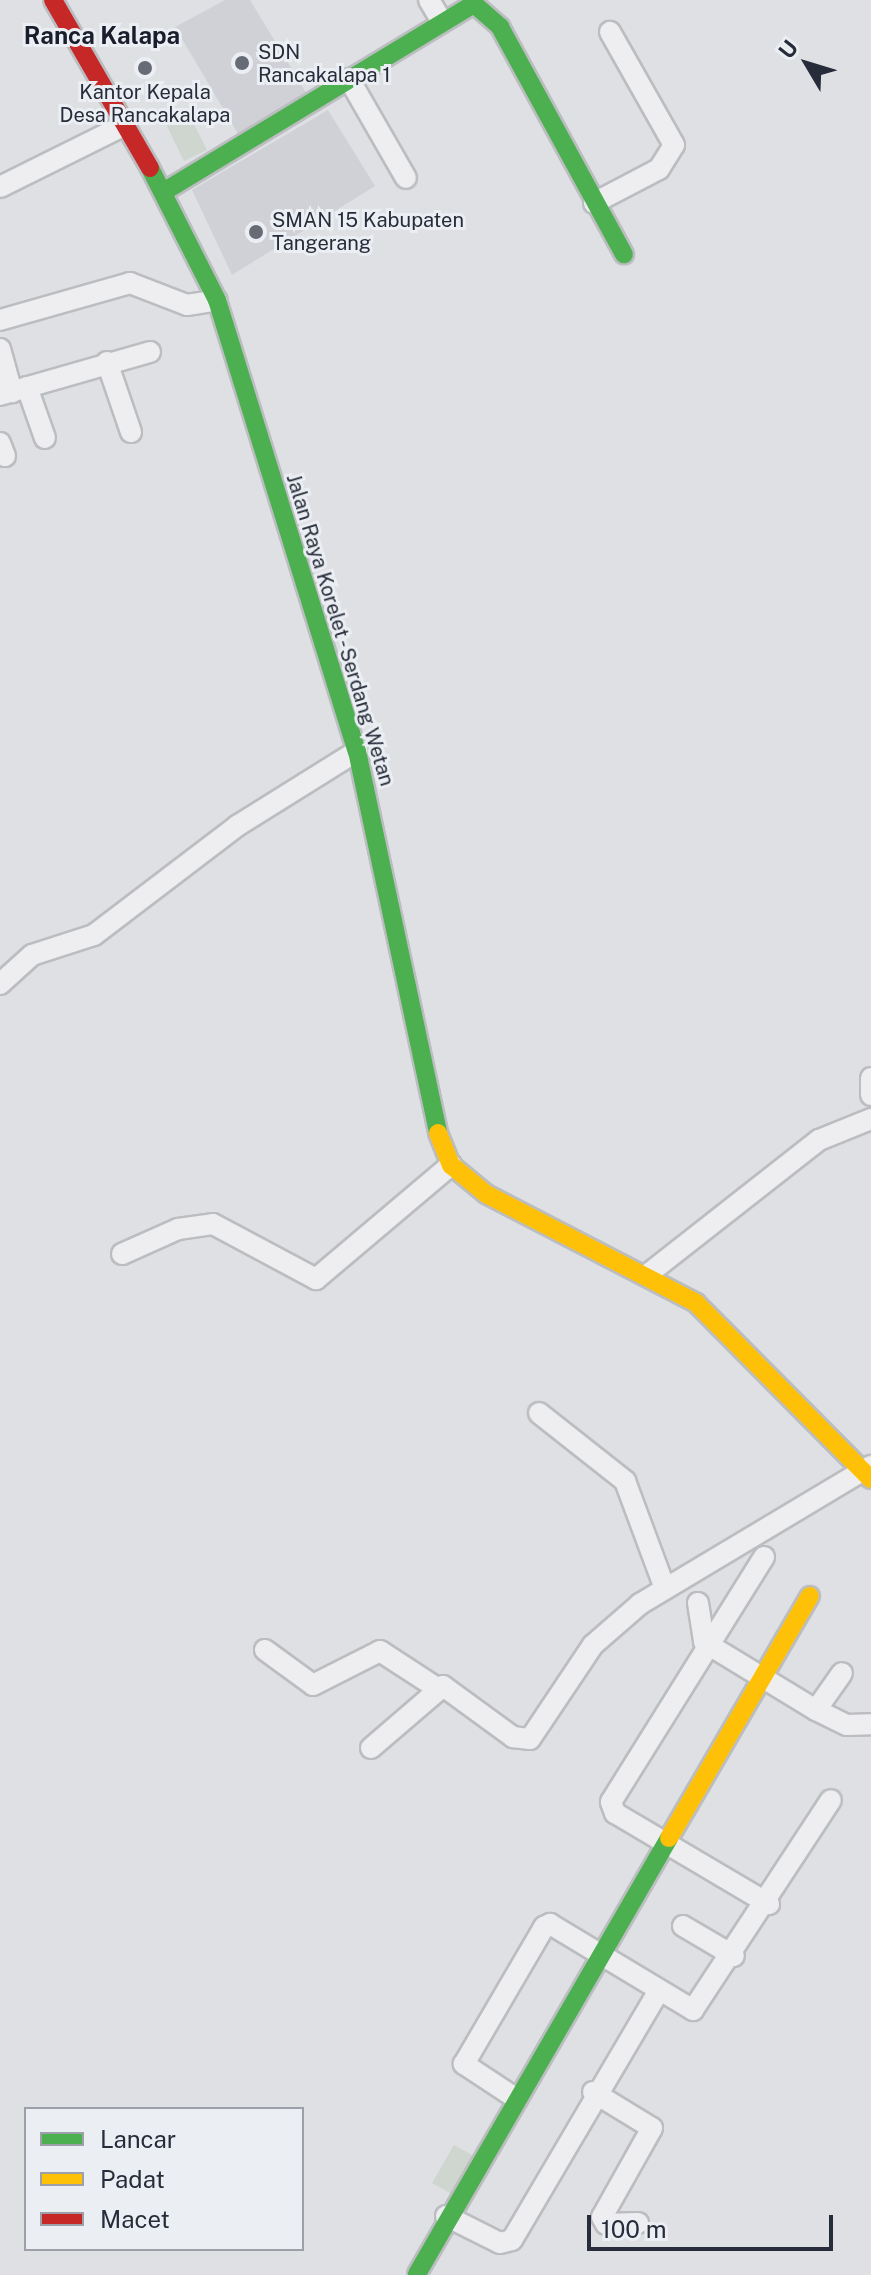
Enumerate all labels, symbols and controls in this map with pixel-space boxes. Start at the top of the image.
district label: Ranca Kalapa [24,22,180,50]
north arrow [767,24,847,104]
text: U [773,35,803,64]
place label: SDN Rancakalapa 1 [258,40,391,87]
marker: SDN Rancakalapa 1 [233,54,251,72]
marker: Kantor Kepala Desa Rancakalapa [136,59,154,77]
place label: Kantor Kepala Desa Rancakalapa [60,80,230,127]
place label: SMAN 15 Kabupaten Tangerang [272,208,464,255]
marker: SMAN 15 Kabupaten Tangerang [247,223,265,241]
street label: Jalan Raya Korelet - Serdang Wetan [280,468,400,792]
legend [24,2107,304,2251]
text: Lancar [100,2125,176,2153]
text: Padat [100,2165,165,2193]
scale bar [591,2199,837,2249]
text: Macet [100,2205,170,2233]
text: 100 m [601,2215,667,2243]

